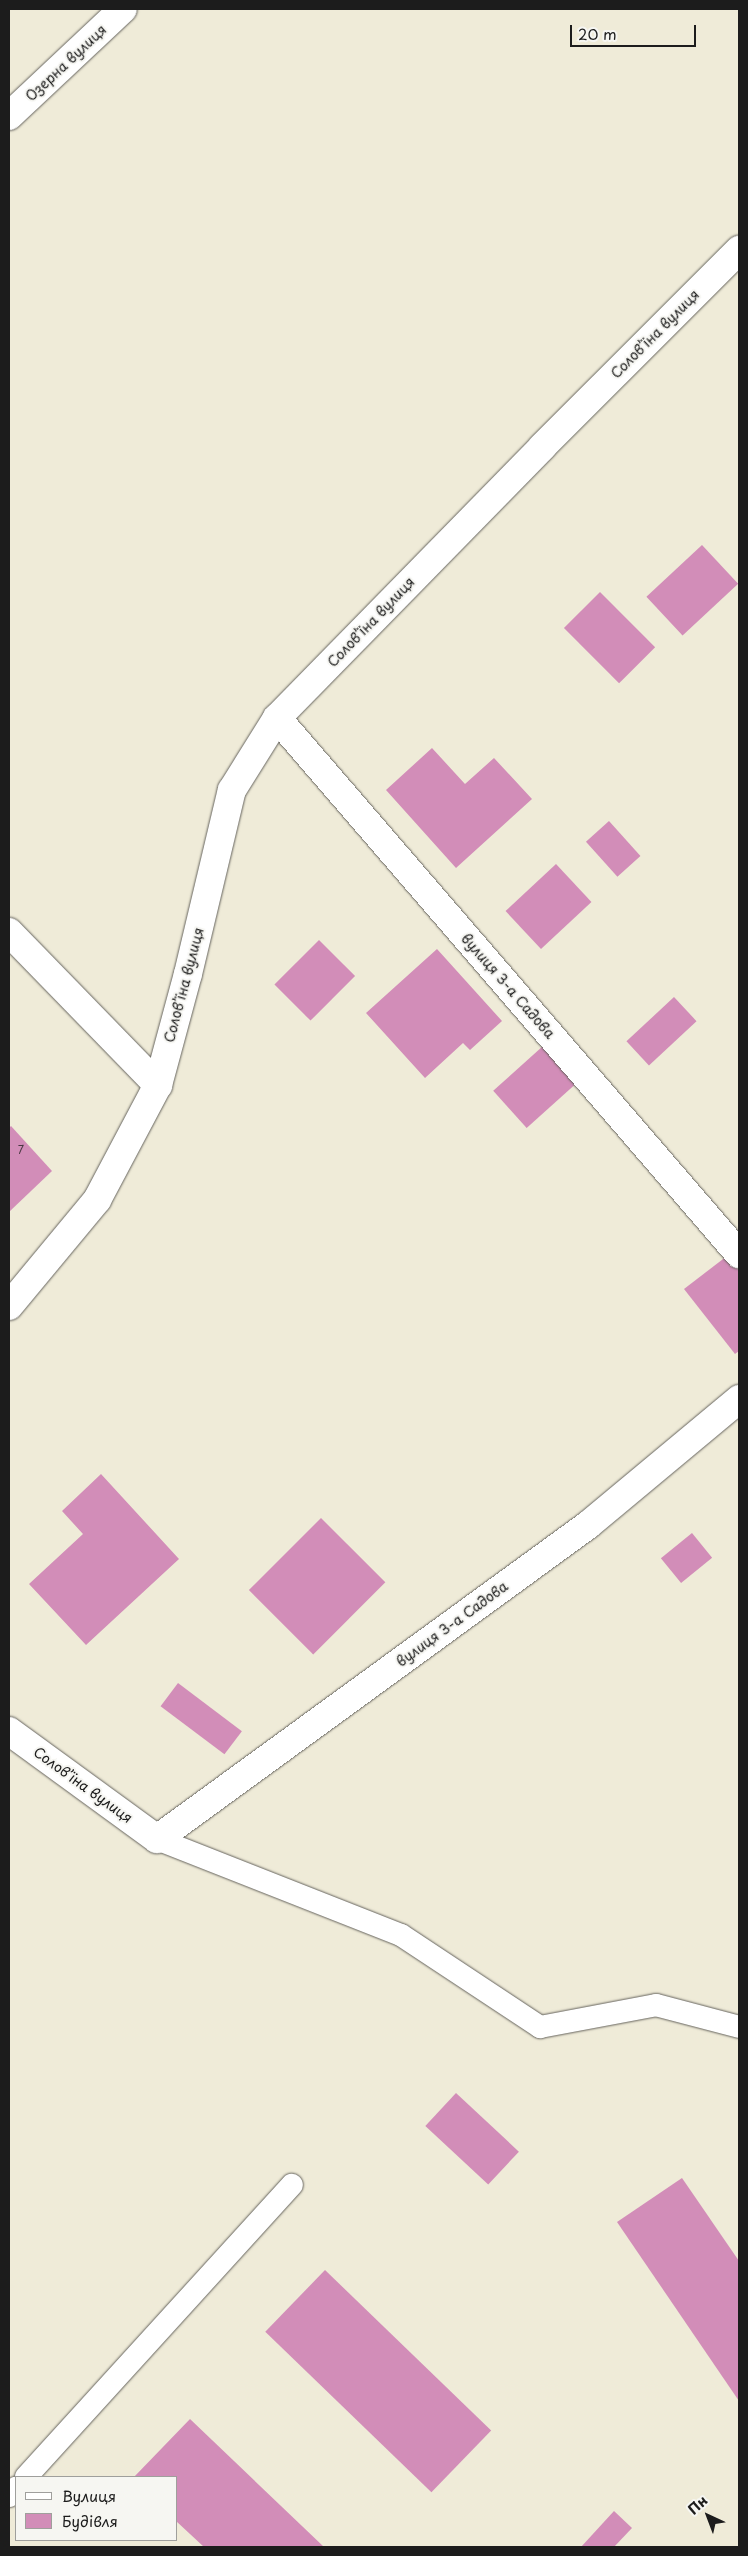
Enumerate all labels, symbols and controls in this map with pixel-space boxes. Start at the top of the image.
scale bar [573,15,699,47]
street label: Озерна вулиця [22,21,110,105]
text: 20 m [578,22,617,45]
street label: Соловʼїна вулиця [607,286,703,382]
street label: Соловʼїна вулиця [324,573,418,671]
street label: Соловʼїна вулиця [160,925,208,1045]
street label: вулиця 3-а Садова [458,930,558,1042]
house number: 7 [18,1143,24,1157]
street label: вулиця 3-а Садова [393,1578,511,1670]
street label: Соловʼїна вулиця [30,1743,136,1827]
legend [15,2476,178,2541]
text: Вулиця [62,2484,116,2507]
text: Пн [683,2490,712,2519]
north arrow [683,2491,733,2541]
text: Будівля [62,2509,118,2532]

